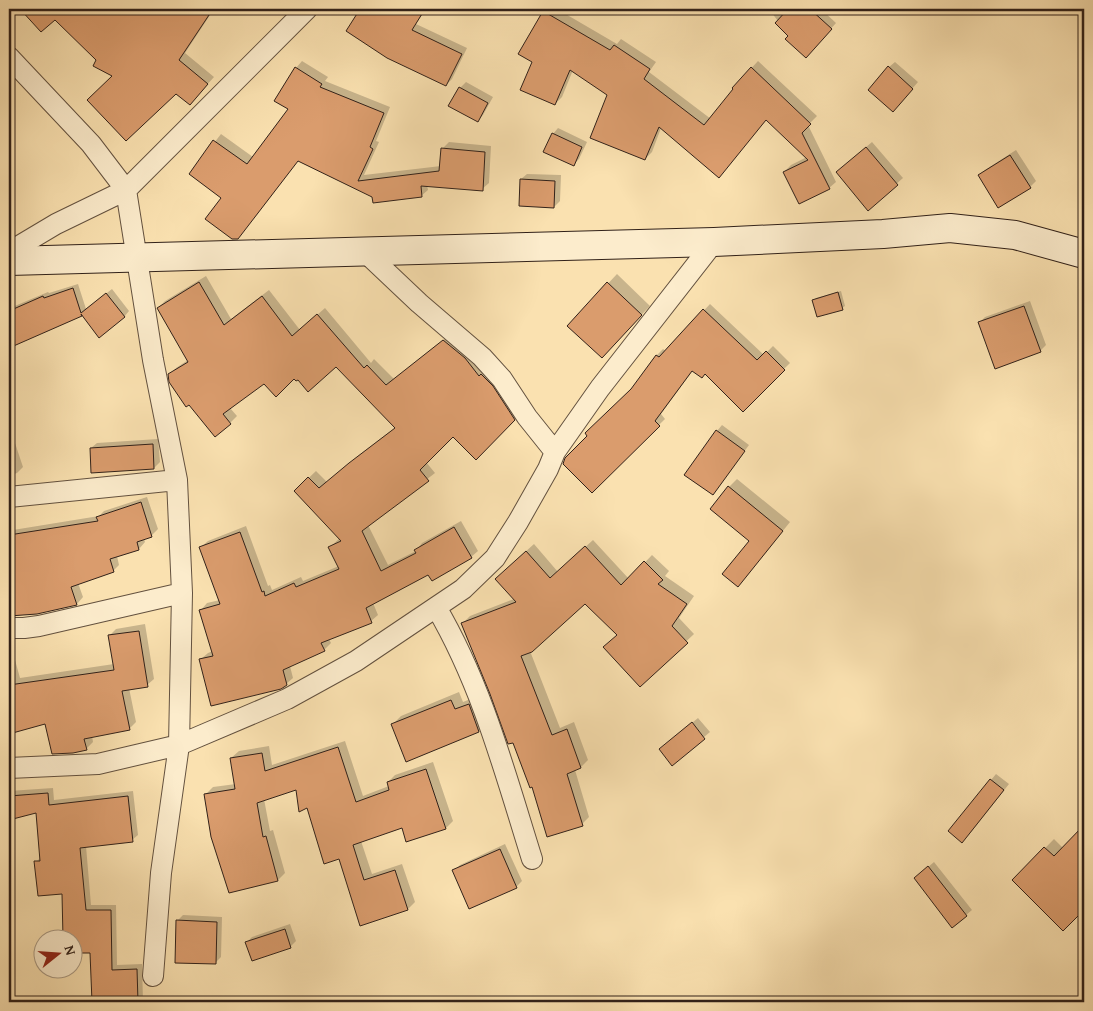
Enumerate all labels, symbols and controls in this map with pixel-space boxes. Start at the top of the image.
north arrow [32,928,82,978]
text: N [60,943,82,958]

